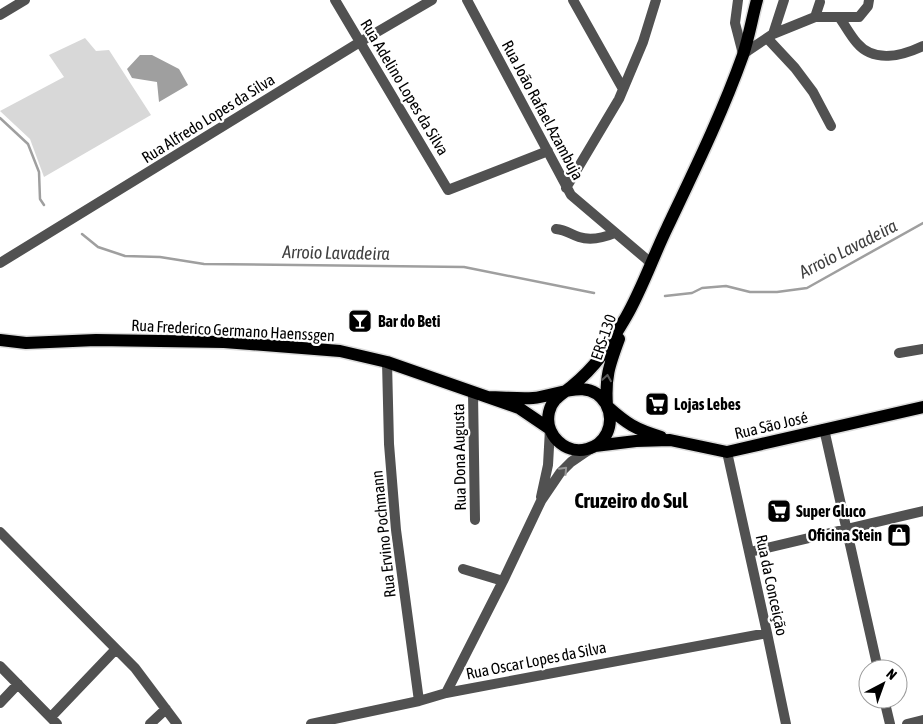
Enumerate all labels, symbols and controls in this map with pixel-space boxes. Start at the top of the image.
street label: Rua Adelino Lopes da Silva [356,16,453,159]
street label: Rua João Rafael Azambuja [498,37,587,183]
street label: Rua Alfredo Lopes da Silva [138,70,278,167]
water label: Arroio Lavadeira [794,215,901,283]
water label: Arroio Lavadeira [281,241,390,264]
bar icon: Bar do Beti [347,308,373,334]
place label: Bar do Beti [378,312,441,330]
street label: ERS-130 [587,312,619,362]
street label: Rua Frederico Germano Haenssgen [131,316,335,345]
one-way arrow [601,374,611,383]
supermarket icon: Lojas Lebes [644,391,670,417]
place label: Lojas Lebes [674,395,741,413]
street label: Rua Dona Augusta [449,403,470,511]
street label: Rua São José [733,408,809,442]
one-way arrow [558,466,567,475]
street label: Rua Ervino Pochmann [367,469,399,599]
district label: Cruzeiro do Sul [574,488,688,512]
supermarket icon: Super Gluco [766,498,792,524]
place label: Super Gluco [796,502,867,520]
shop icon: Oficina Stein [886,522,912,548]
place label: Oficina Stein [808,526,882,544]
street label: Rua da Conceição [752,533,791,637]
street label: Rua Oscar Lopes da Silva [464,638,608,683]
north arrow [858,659,908,709]
text: N [883,665,900,683]

